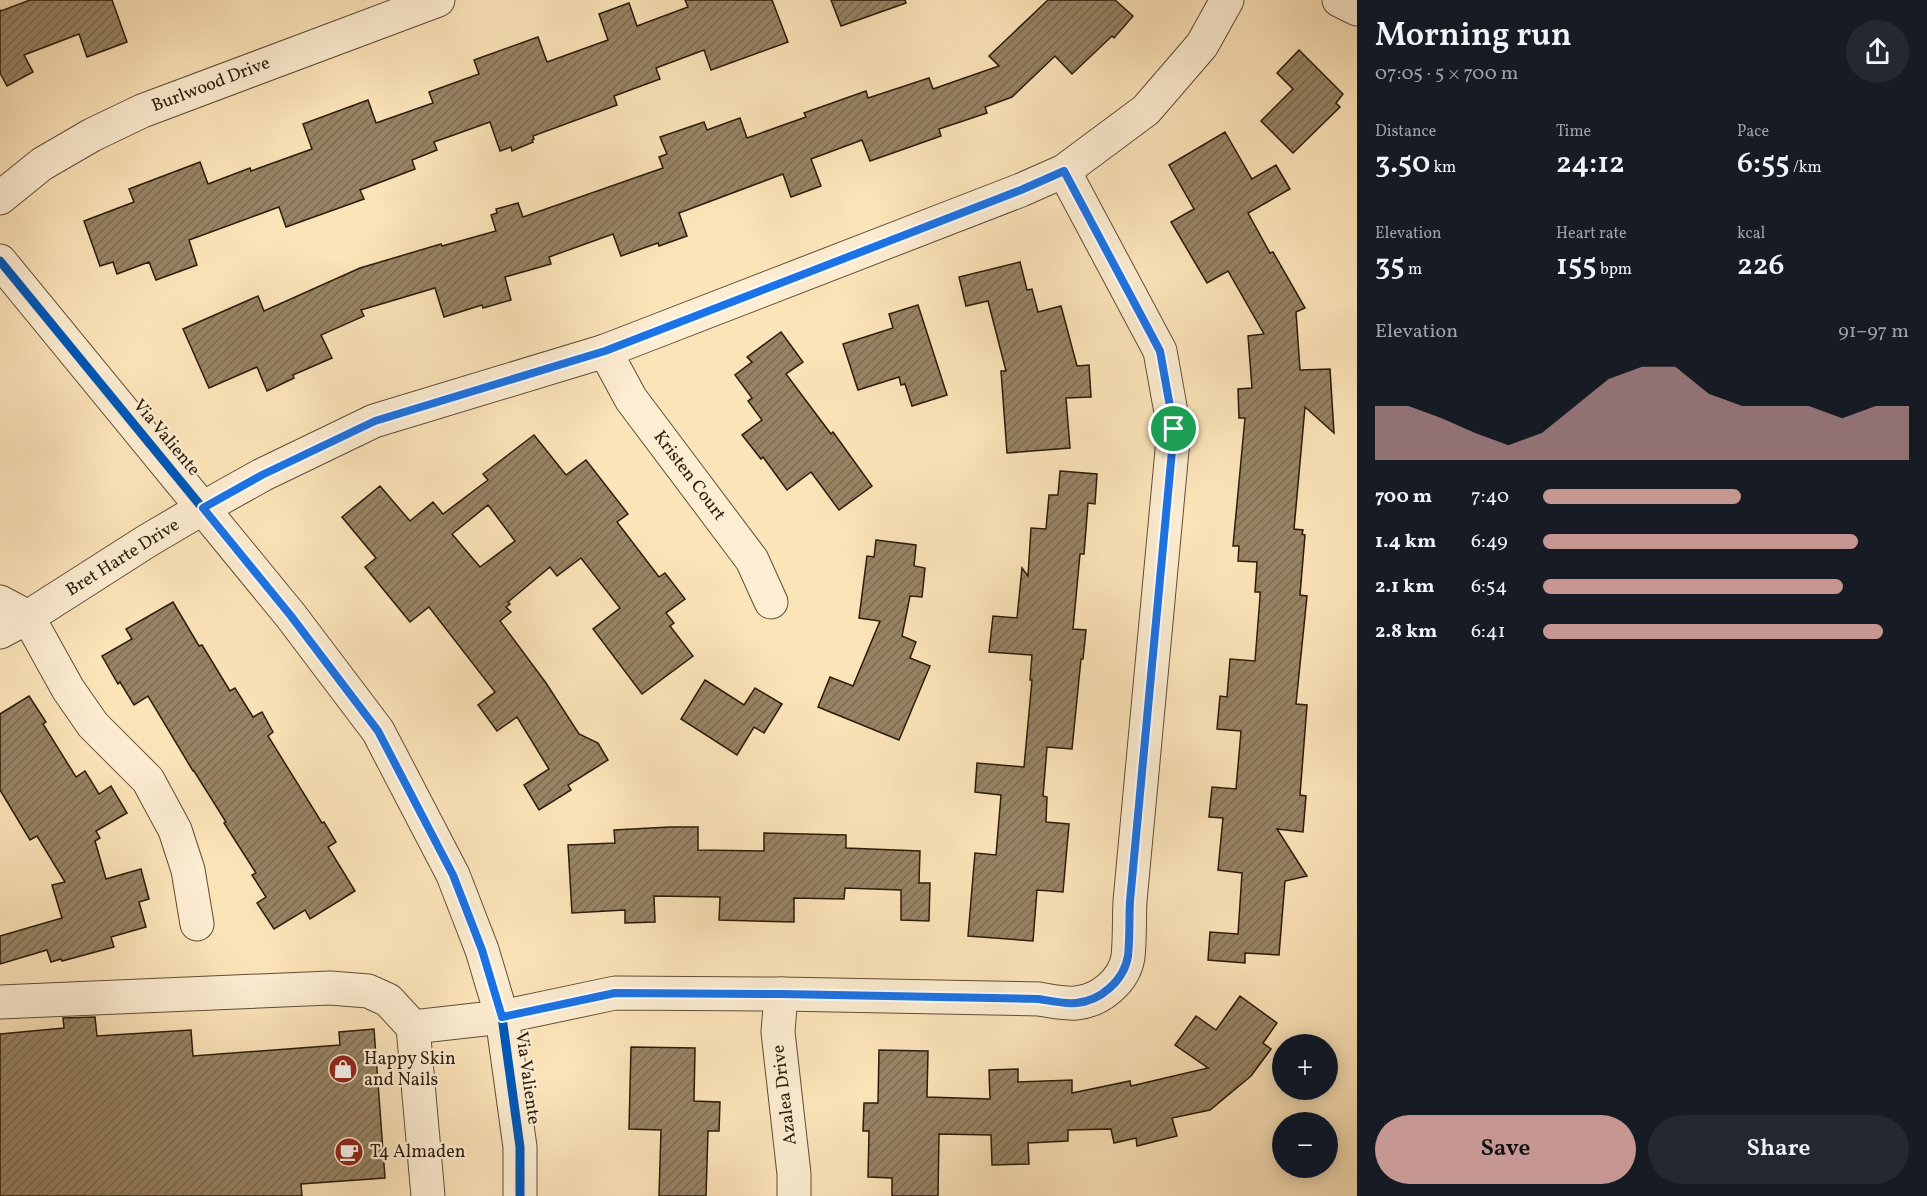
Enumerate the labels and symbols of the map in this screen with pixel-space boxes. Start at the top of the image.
street label: Burlwood Drive [148,51,274,119]
street label: Via Valiente [126,394,206,482]
pin [1148,403,1199,454]
street label: Kristen Court [647,426,731,526]
street label: Bret Harte Drive [61,513,185,603]
street label: Via Valiente [508,1030,546,1126]
street label: Azalea Drive [766,1043,804,1147]
place label: Happy Skin and Nails [364,1047,456,1093]
shop icon: Happy Skin and Nails [327,1053,359,1085]
cafe icon: T4 Almaden [333,1136,365,1168]
place label: T4 Almaden [370,1140,466,1165]

